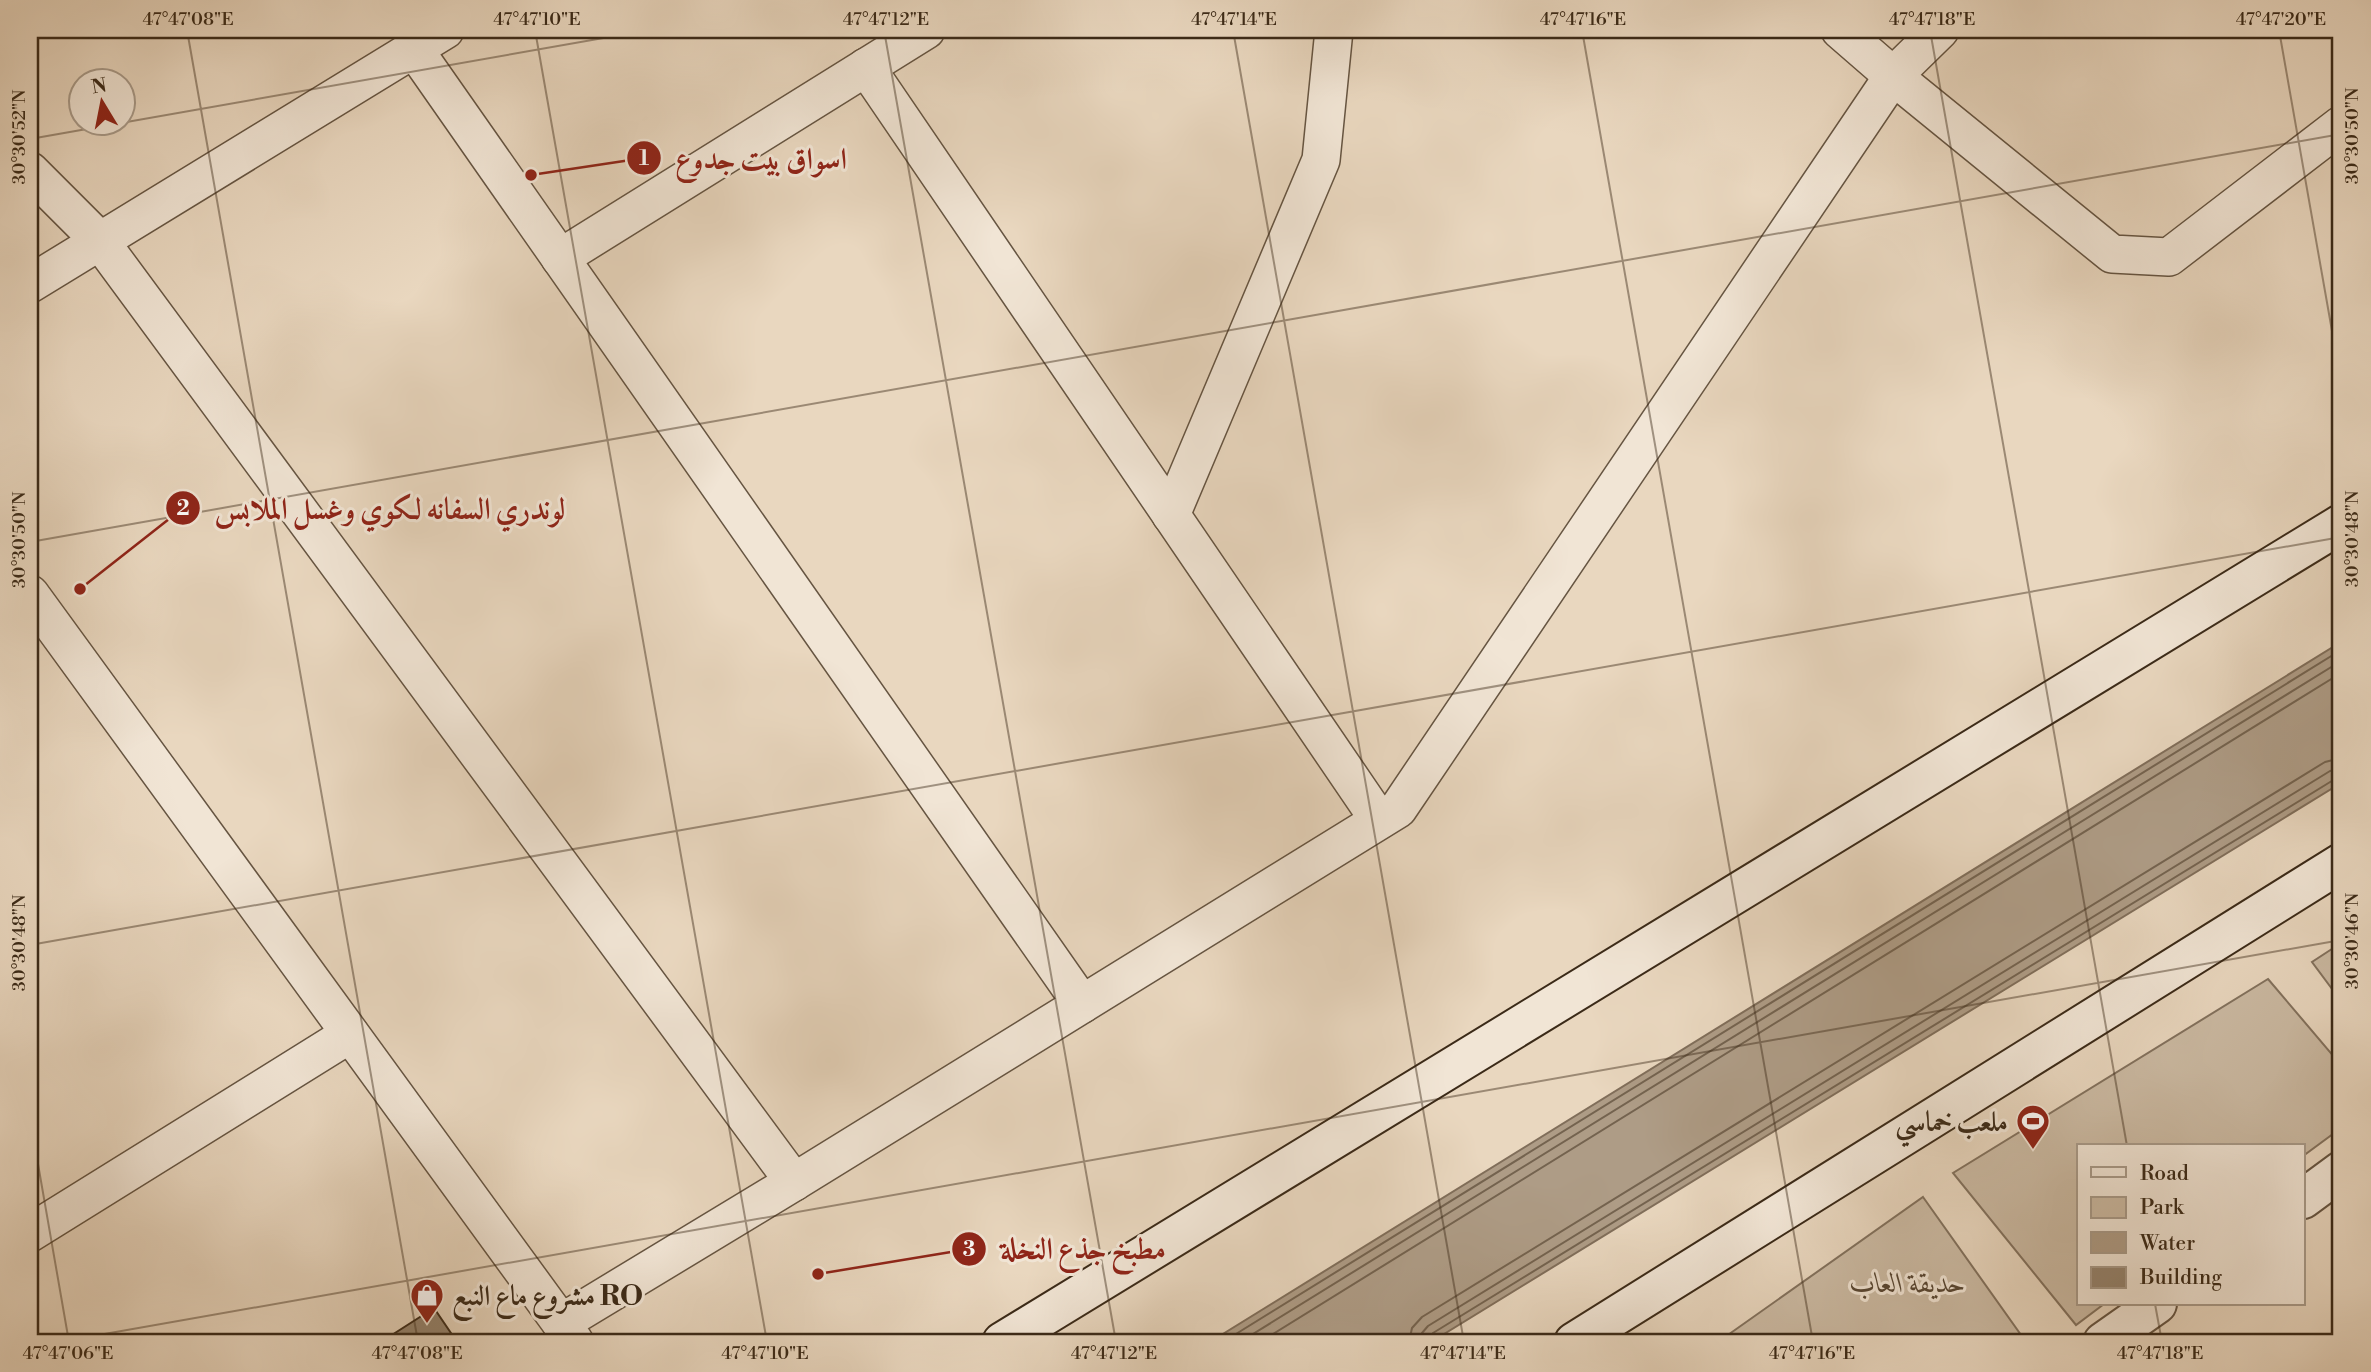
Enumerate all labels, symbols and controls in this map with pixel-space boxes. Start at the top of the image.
text: 47°47'08"E [142,8,234,31]
text: 47°47'10"E [493,8,581,31]
text: 47°47'12"E [843,8,929,31]
text: 47°47'14"E [1191,8,1277,31]
text: 47°47'16"E [1540,8,1626,31]
text: 47°47'18"E [1889,8,1975,31]
text: 47°47'20"E [2236,8,2326,31]
north arrow [66,66,136,136]
text: N [90,73,109,99]
text: 30°30'50"N [2341,87,2364,184]
text: 30°30'52"N [8,89,31,185]
callout: اسواق بيت جدوع [626,133,861,184]
text: اسواق بيت جدوع [675,141,847,183]
text: 1 [639,146,649,172]
callout: لوندري السفانه لكوي وغسل الملابس [165,483,579,534]
text: 30°30'48"N [2341,490,2364,587]
text: 30°30'50"N [8,491,31,588]
text: لوندري السفانه لكوي وغسل الملابس [215,491,565,532]
text: 2 [176,496,190,522]
text: 30°30'46"N [2341,892,2364,989]
text: 30°30'48"N [8,894,31,991]
sports icon: ملعب خماسي [2014,1102,2052,1151]
place label: ملعب خماسي [1895,1105,2008,1148]
legend [2077,1144,2304,1306]
text: Road [2140,1161,2189,1187]
text: Park [2140,1195,2185,1221]
callout: مطبخ جذع النخلة [951,1223,1180,1274]
text: مطبخ جذع النخلة [998,1231,1166,1276]
text: Water [2139,1231,2195,1257]
text: 3 [963,1237,975,1263]
text: Building [2139,1265,2222,1291]
park label: حديقة العاب [1850,1266,1966,1301]
shop icon: مشروع ماع النبع RO [408,1276,446,1325]
place label: مشروع ماع النبع RO [452,1279,643,1322]
text: 47°47'06"E [22,1342,114,1365]
text: 47°47'08"E [371,1342,463,1365]
text: 47°47'10"E [721,1342,809,1365]
text: 47°47'12"E [1071,1342,1157,1365]
text: 47°47'14"E [1420,1342,1506,1365]
text: 47°47'16"E [1769,1342,1855,1365]
text: 47°47'18"E [2117,1342,2203,1365]

